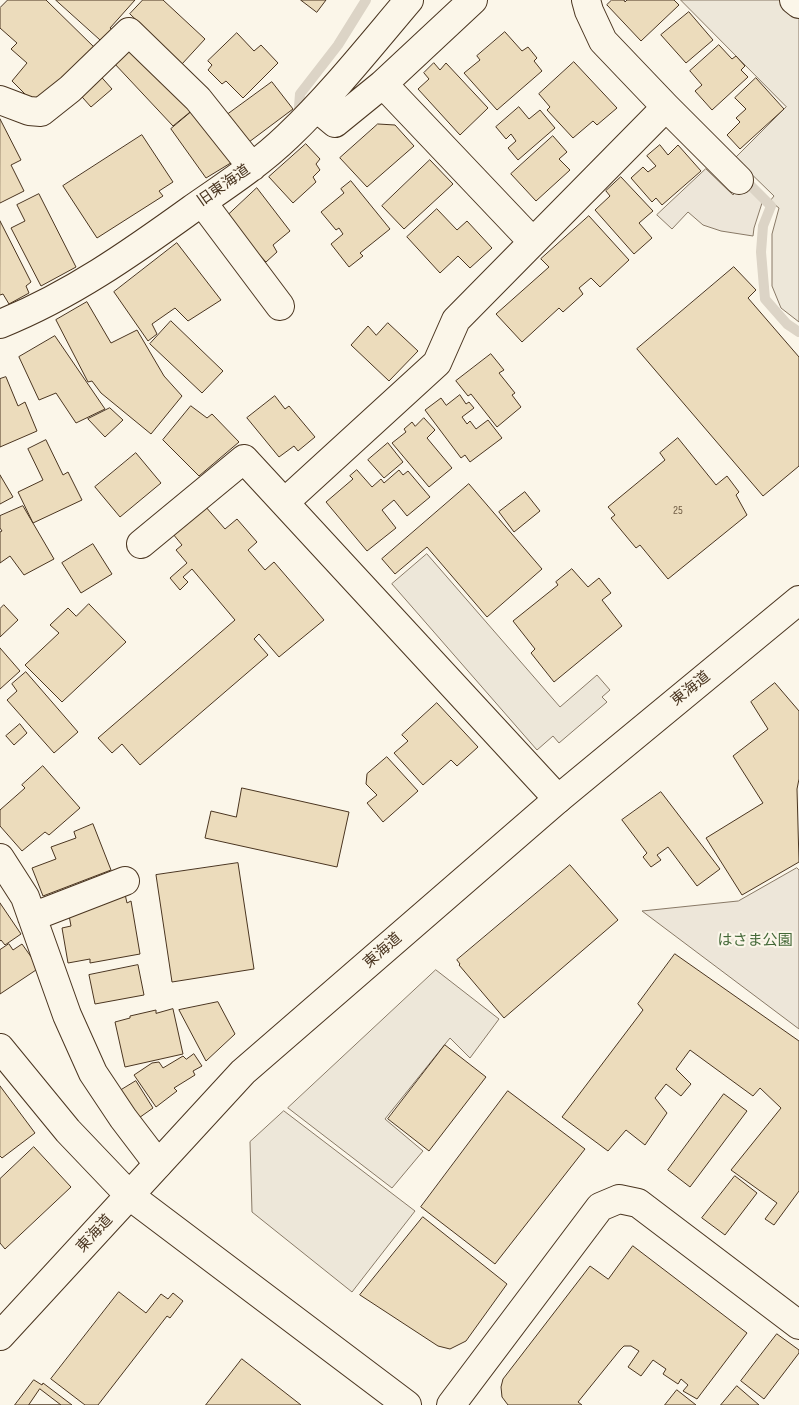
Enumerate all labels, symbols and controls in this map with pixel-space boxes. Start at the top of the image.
street label: 旧東海道 [194,161,254,211]
house number: 25 [673,504,683,518]
street label: 東海道 [668,668,714,710]
street label: 東海道 [360,929,406,973]
park label: はさま公園 [718,932,792,950]
street label: 東海道 [73,1211,117,1257]

